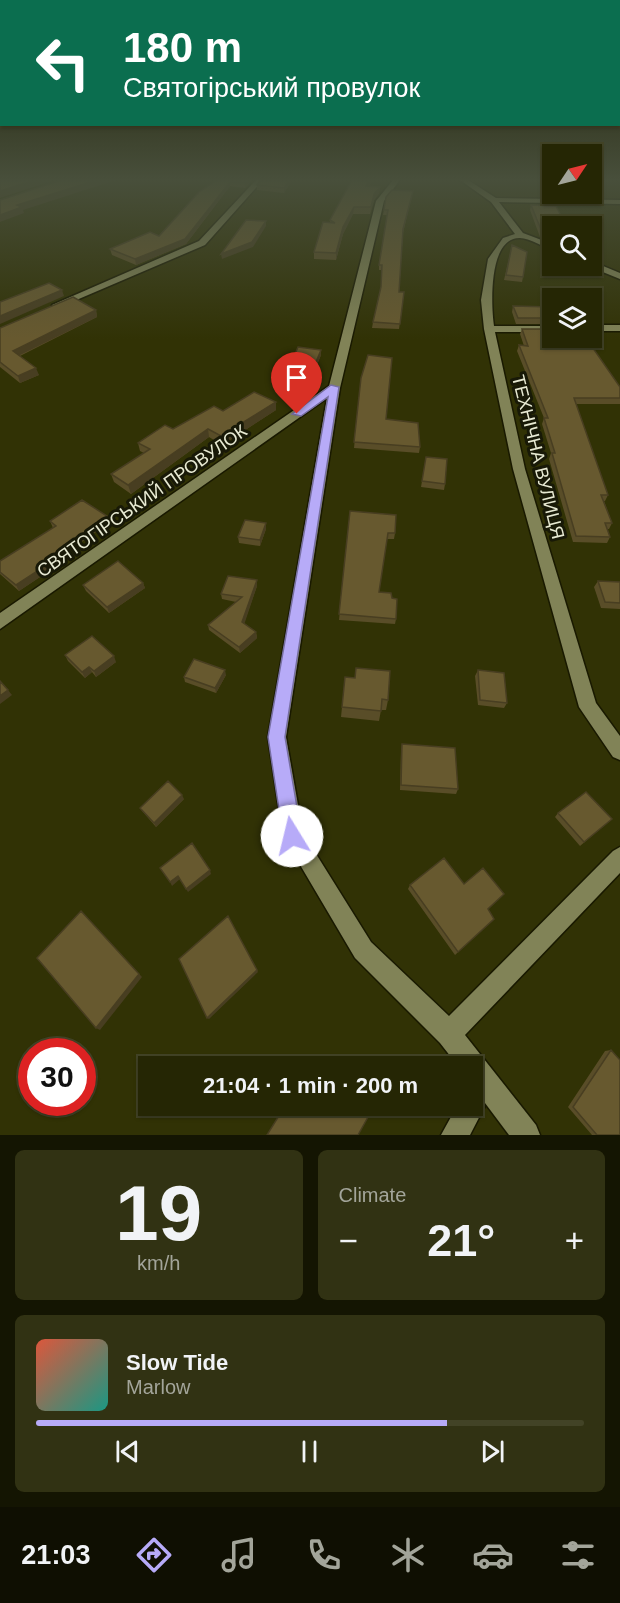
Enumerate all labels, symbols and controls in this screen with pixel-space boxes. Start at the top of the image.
icon: left [24,24,102,102]
text: 180 m [123,24,242,71]
text: Святогірський провулок [123,73,420,103]
north arrow [542,144,602,204]
map controls [542,144,602,348]
button: search [542,216,602,276]
button: layers [542,288,602,348]
pin [271,352,322,414]
icon: arrive [280,361,313,394]
street label: ТЕХНІЧНА ВУЛИЦЯ [508,373,568,541]
street label: СВЯТОГІРСЬКИЙ ПРОВУЛОК [33,420,251,581]
position arrow [260,804,324,868]
speed limit sign: 30 [18,1038,96,1116]
text: 21:04 · 1 min · 200 m [203,1073,418,1098]
text: 19 [115,1169,202,1257]
text: Climate [339,1184,406,1206]
text: 21° [427,1215,495,1266]
text: − [339,1222,358,1259]
text: + [565,1222,584,1259]
text: km/h [137,1252,180,1274]
text: Slow Tide [126,1350,228,1375]
text: Marlow [126,1376,190,1398]
icon: previous [111,1435,144,1468]
icon: pause [293,1435,326,1468]
icon: next [476,1435,509,1468]
icon: directions [133,1534,175,1576]
icon: music [218,1534,260,1576]
icon: phone [303,1534,345,1576]
icon: climate [387,1534,429,1576]
icon: car [472,1534,514,1576]
icon: filters [557,1534,599,1576]
text: 21:03 [21,1540,90,1570]

